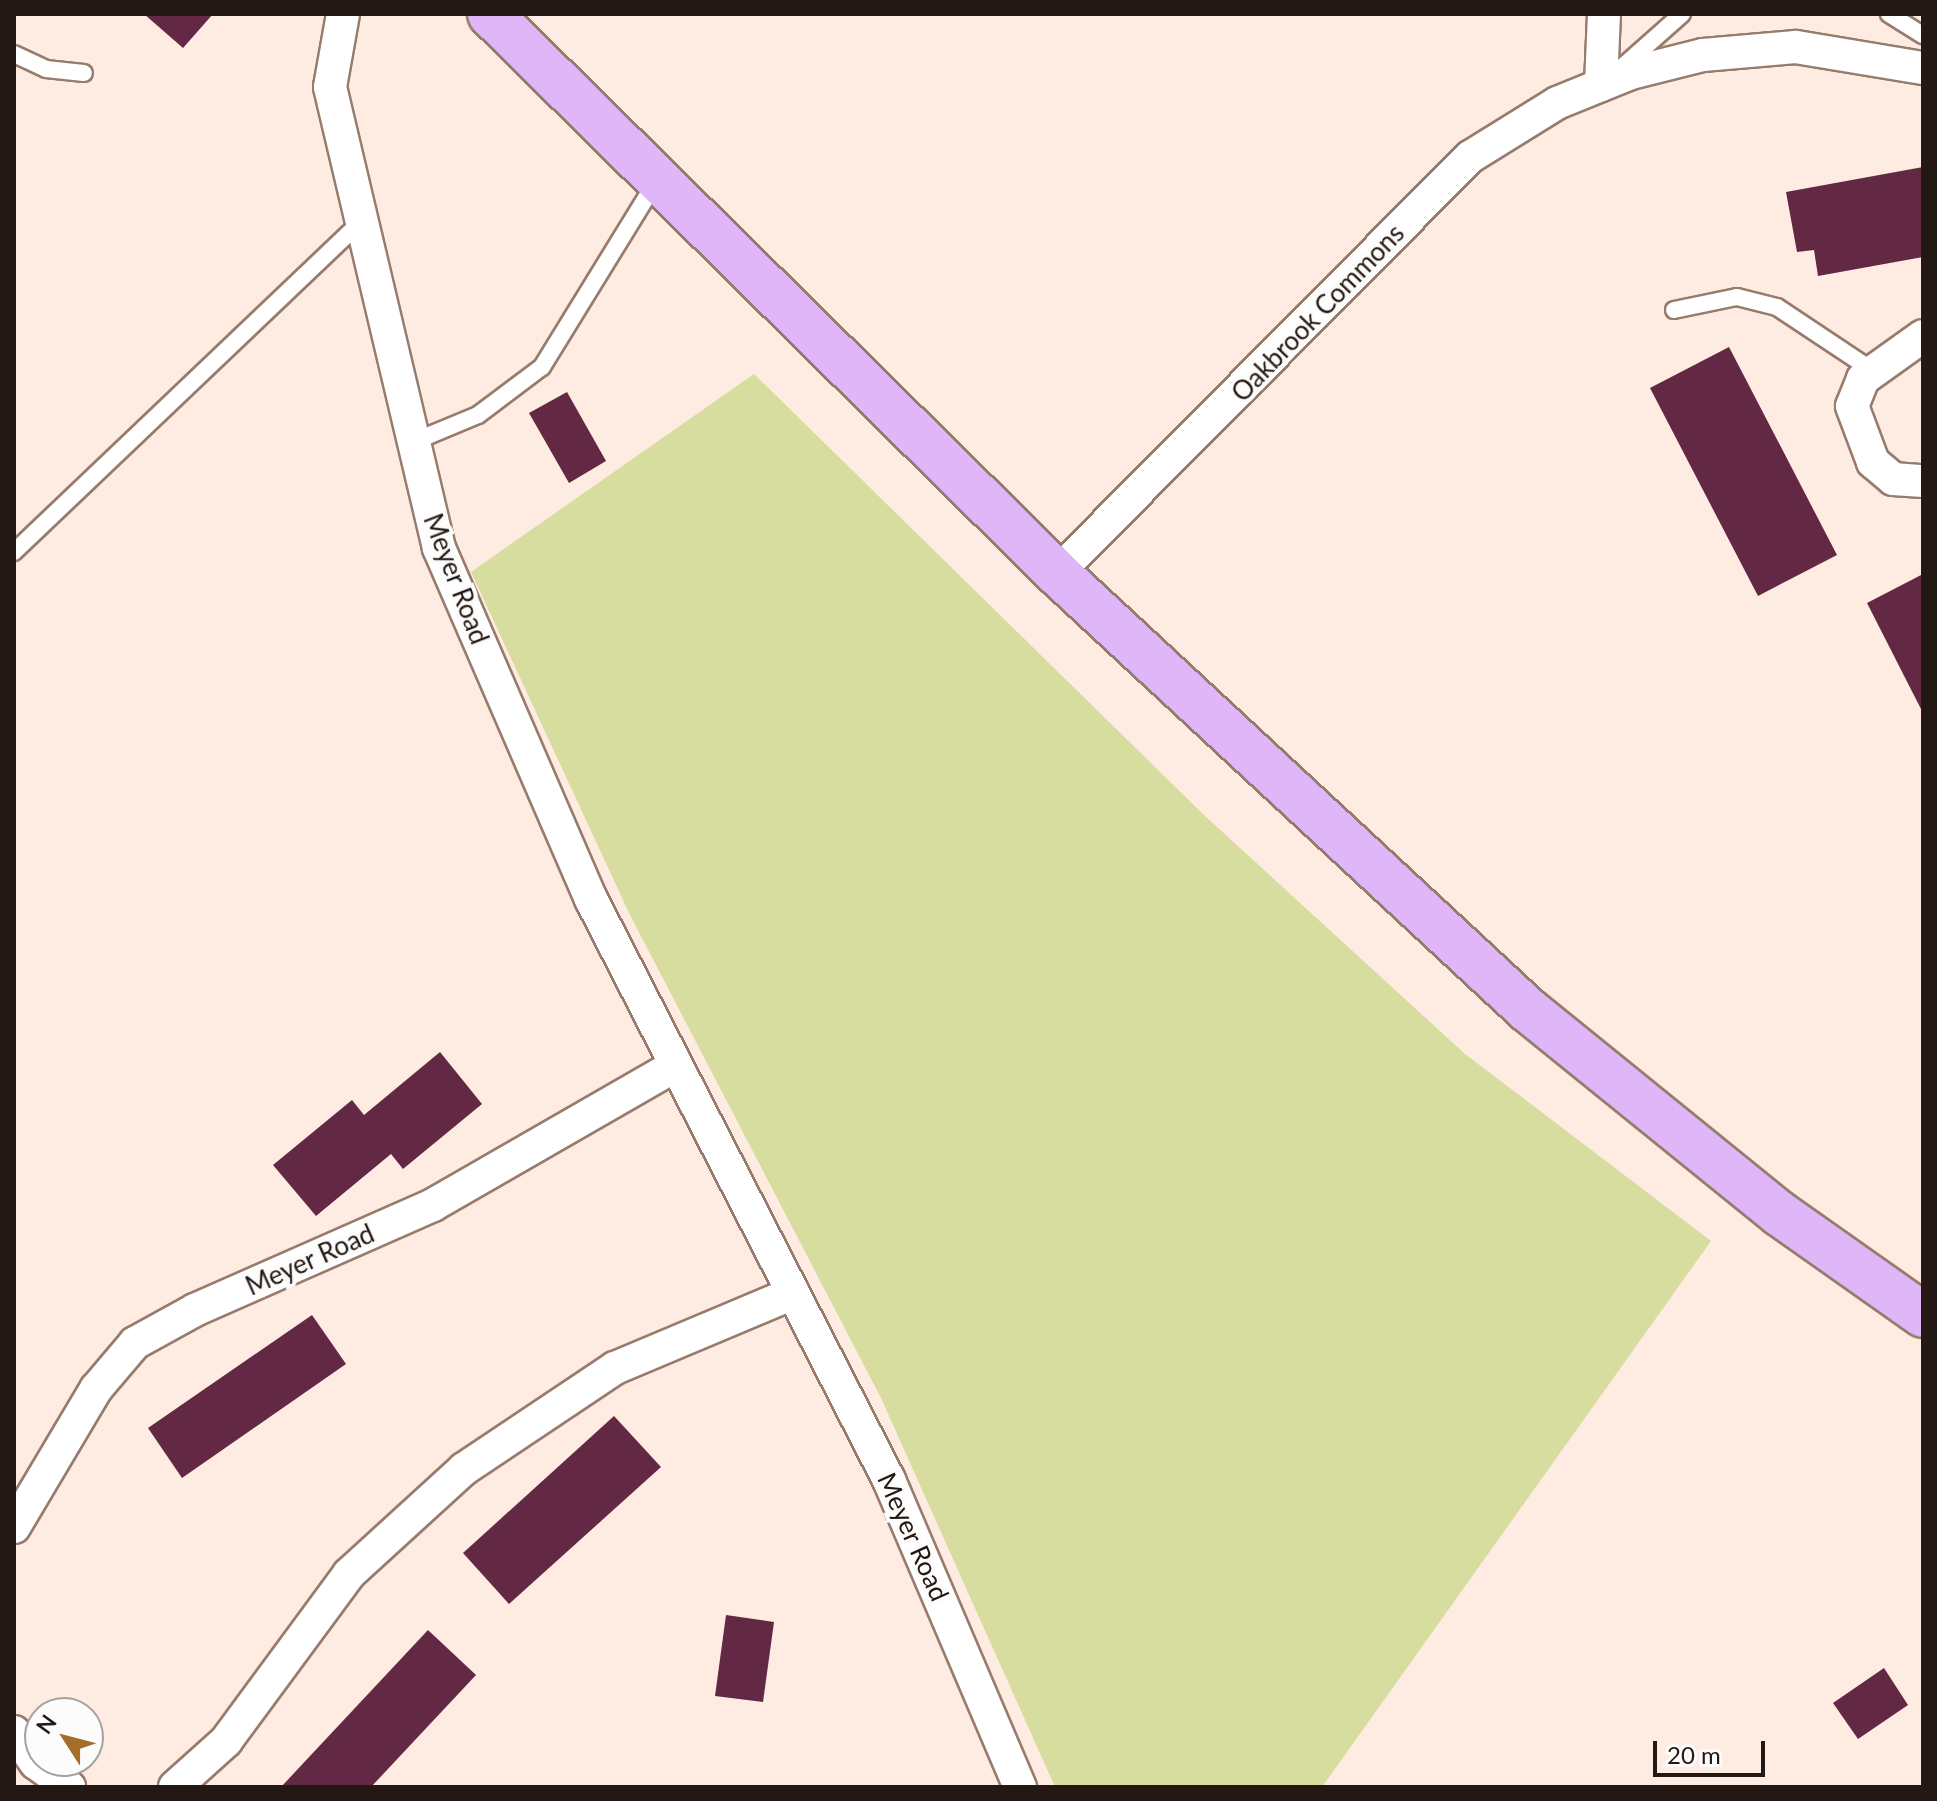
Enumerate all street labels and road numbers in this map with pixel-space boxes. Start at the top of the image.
street label: Oakbrook Commons [1225,218,1411,408]
street label: Meyer Road [417,509,495,649]
street label: Meyer Road [241,1218,379,1302]
street label: Meyer Road [871,1468,955,1606]

